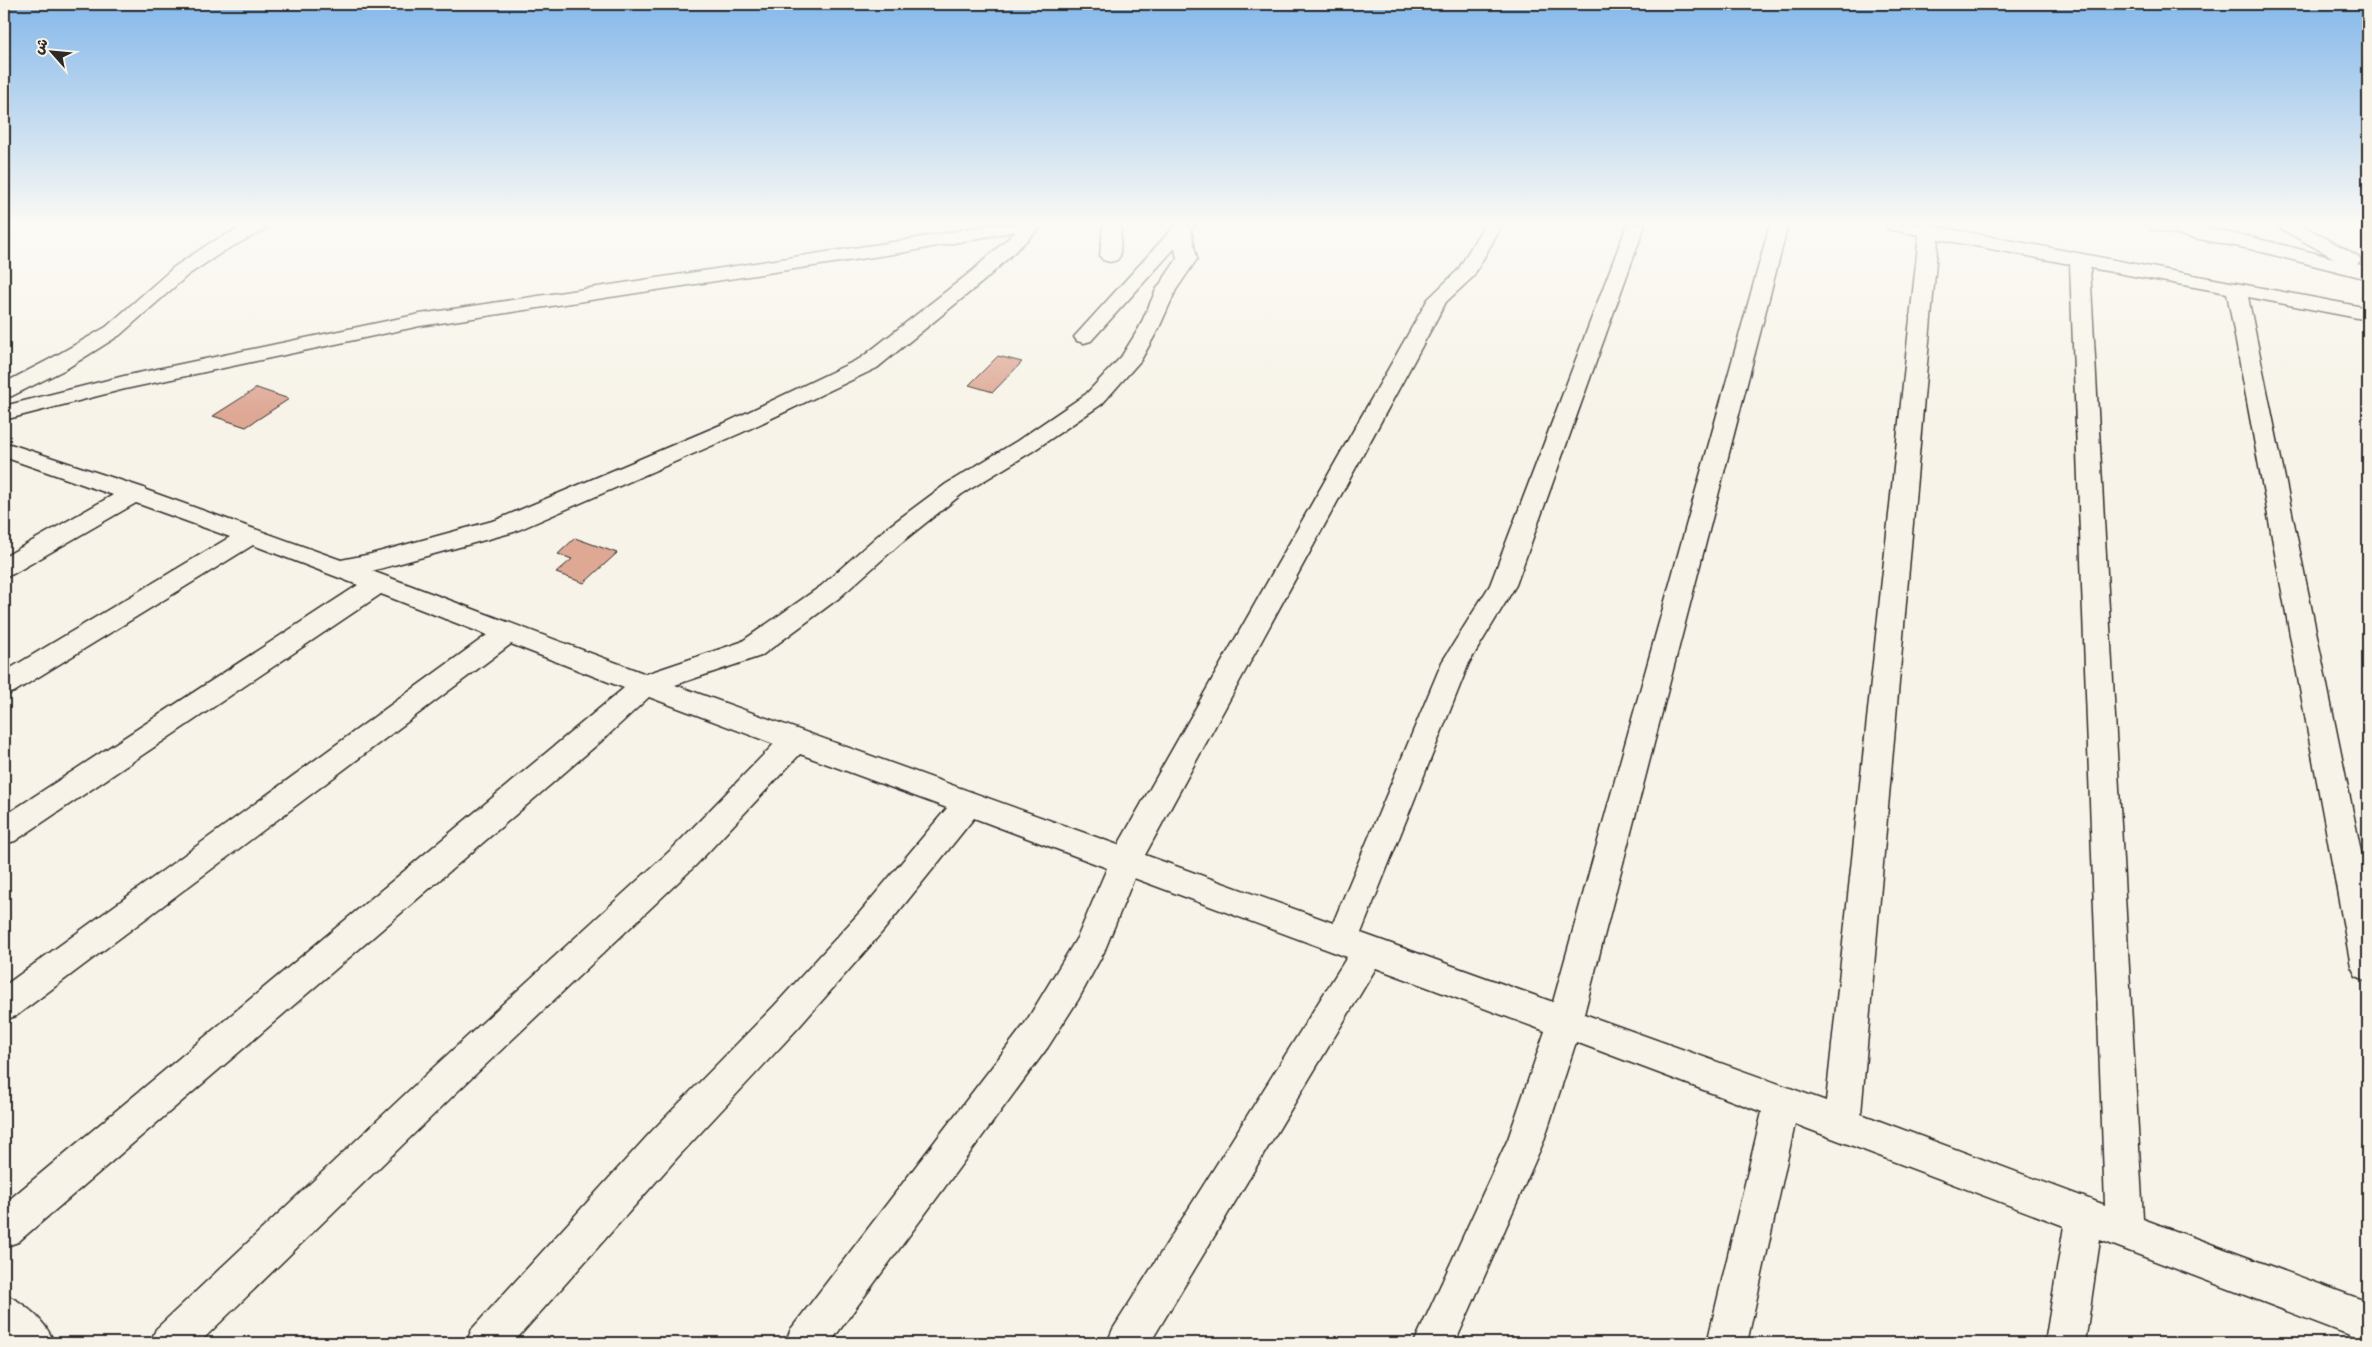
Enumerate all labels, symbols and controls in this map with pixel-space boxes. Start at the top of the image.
north arrow [28,28,78,78]
text: ش [30,36,52,57]

